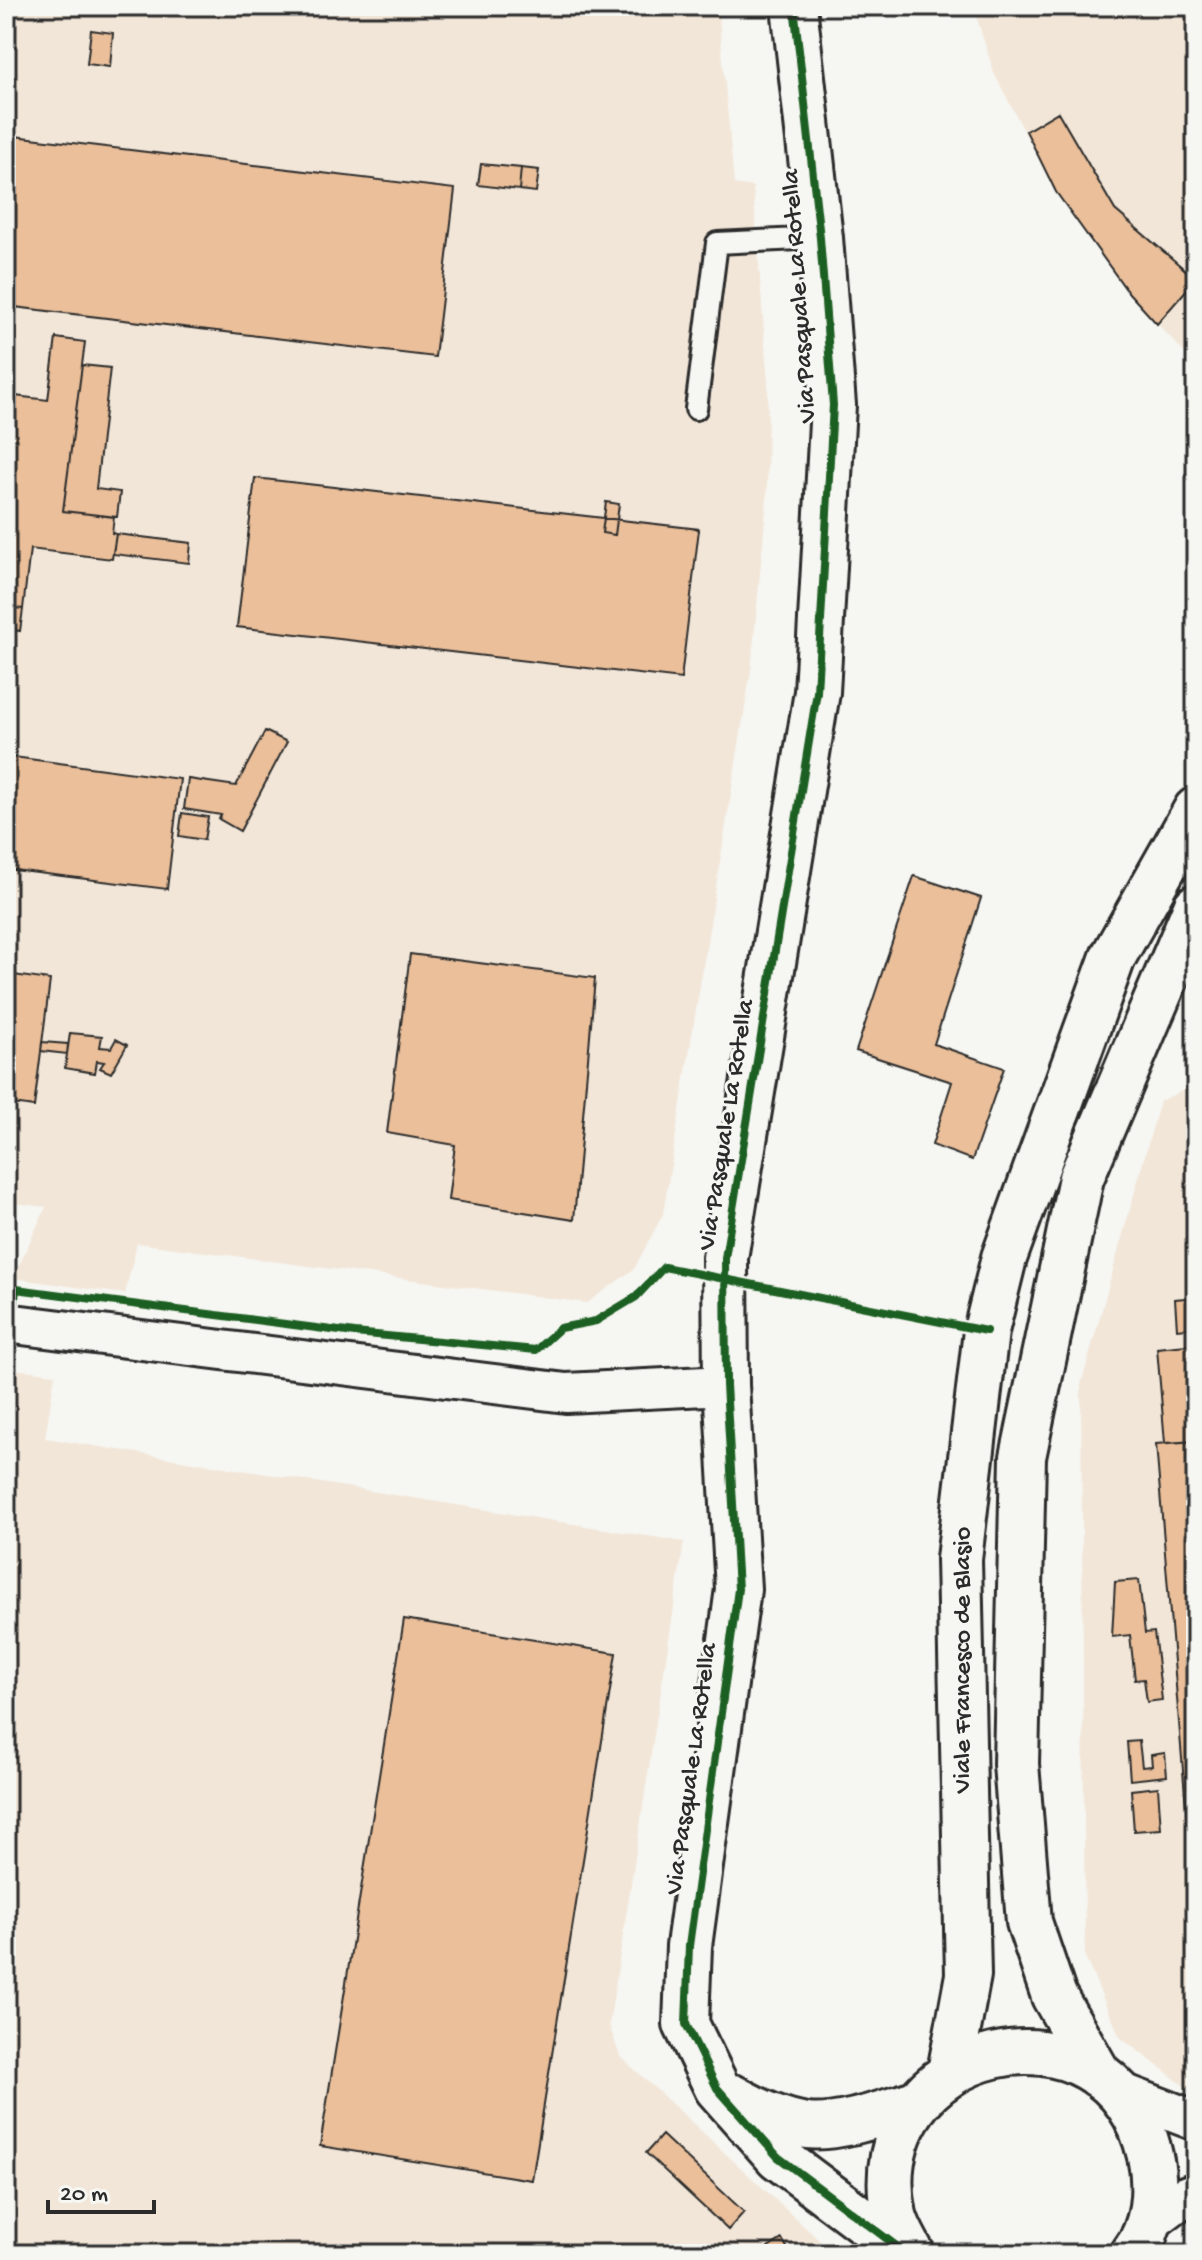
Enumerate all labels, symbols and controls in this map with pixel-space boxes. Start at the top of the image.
street label: Via Pasquale La Rotella [777,167,825,425]
street label: Via Pasquale La Rotella [693,996,763,1254]
street label: Viale Francesco de Blasio [949,1527,980,1794]
street label: Via Pasquale La Rotella [660,1640,726,1898]
scale bar [48,2164,154,2214]
text: 20 m [60,2181,108,2210]

